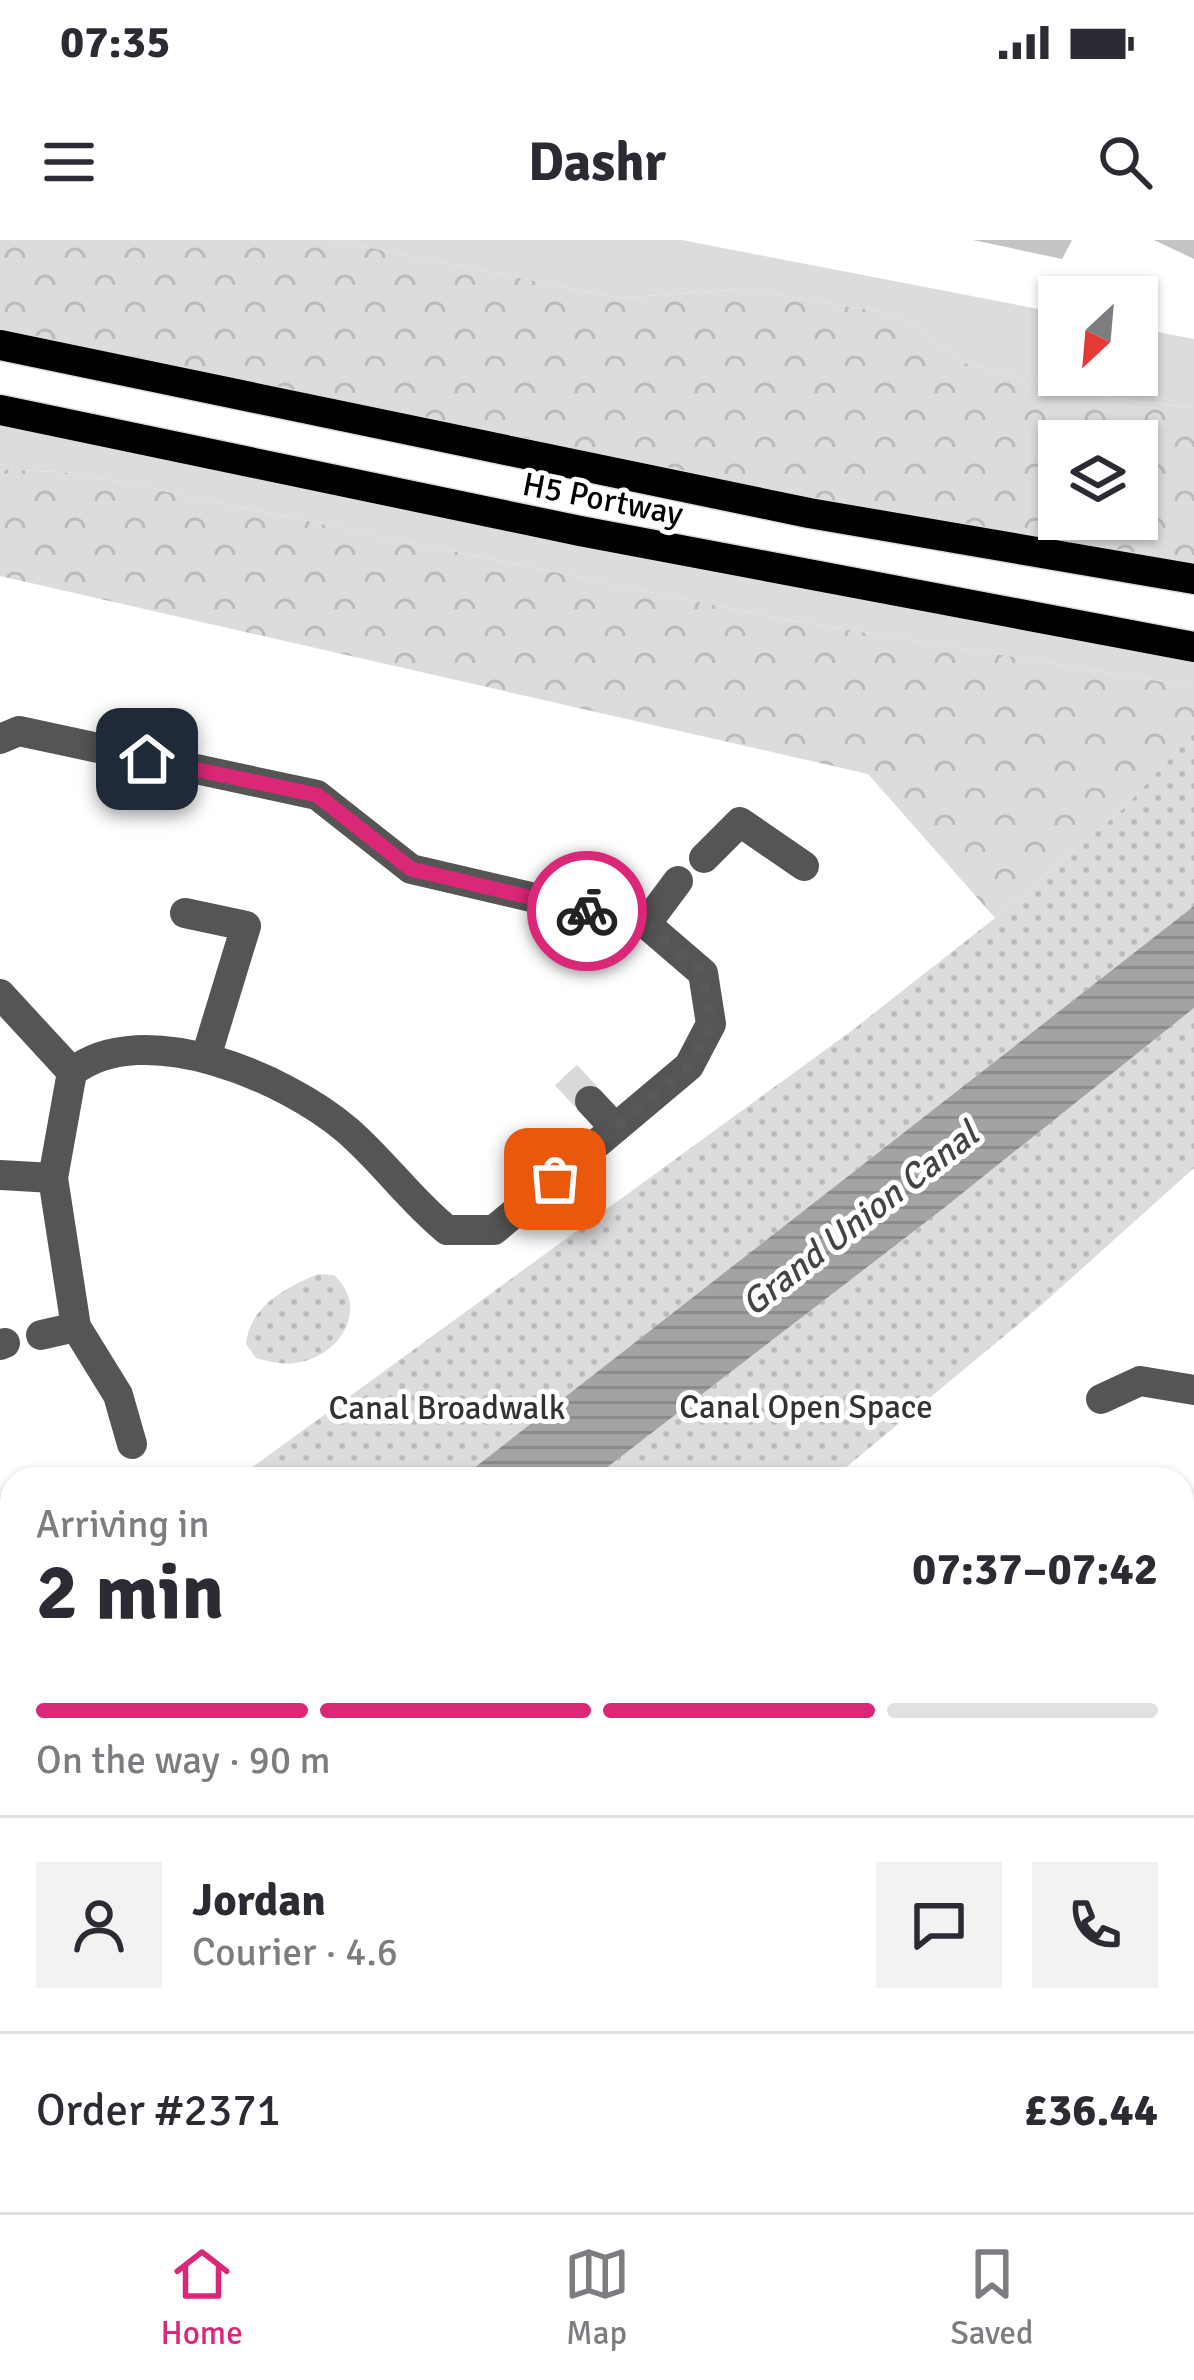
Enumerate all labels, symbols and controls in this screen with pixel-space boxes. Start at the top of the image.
text: 07:35 [60,15,170,70]
icon: menu [36,129,102,195]
text: Dashr [528,129,666,196]
icon: search [1092,129,1158,195]
north arrow [1038,276,1158,396]
map controls [1038,276,1158,540]
button: layers [1038,420,1158,540]
street label: H5 Portway [519,464,687,535]
pin [96,708,198,810]
icon: home [114,726,180,792]
courier [527,851,647,971]
icon: bike [554,878,620,944]
water label: Grand Union Canal [732,1111,990,1326]
pin [504,1128,606,1230]
icon: bag [522,1146,588,1212]
park label: Canal Open Space [679,1387,933,1428]
park label: Canal Broadwalk [329,1388,565,1429]
text: Arriving in [36,1500,210,1548]
text: 07:37–07:42 [912,1542,1158,1597]
text: 2 min [36,1545,224,1641]
text: On the way · 90 m [36,1736,331,1784]
button: person [36,1862,162,1988]
button: chat [876,1862,1002,1988]
button: phone [1032,1862,1158,1988]
text: Jordan [192,1873,326,1928]
text: Courier · 4.6 [192,1928,398,1976]
text: Order #2371 [36,2083,281,2138]
text: £36.44 [1024,2083,1158,2138]
tab: Home [160,2241,243,2354]
tab: Map [564,2241,630,2354]
tab: Saved [950,2241,1034,2354]

